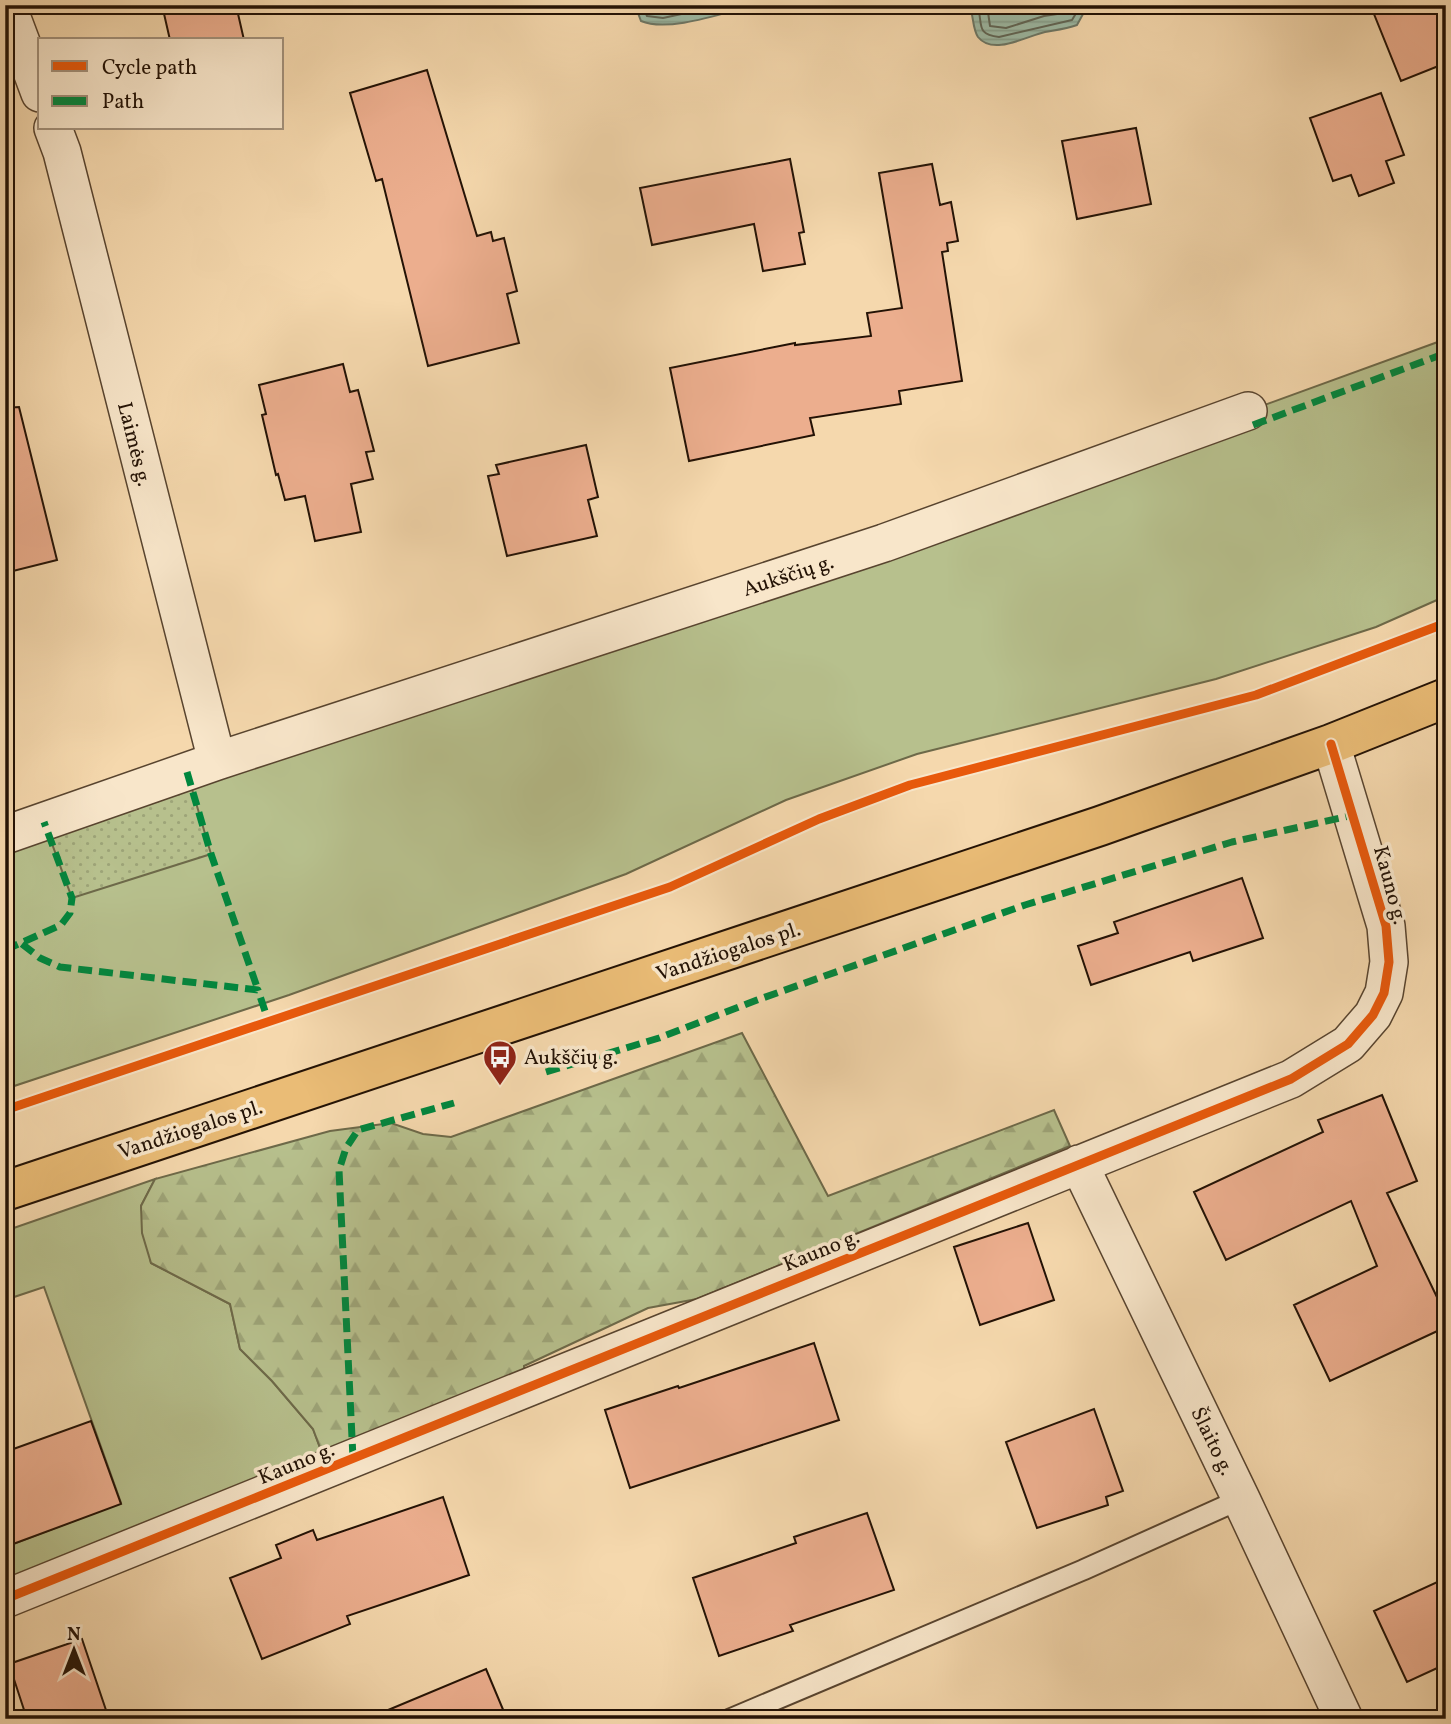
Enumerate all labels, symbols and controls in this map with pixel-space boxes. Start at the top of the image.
legend [38,38,284,130]
text: Cycle path [102,54,197,83]
text: Path [102,88,144,117]
street label: Laimės g. [109,399,158,490]
street label: Aukščių g. [739,548,838,605]
street label: Kauno g. [1365,843,1414,928]
street label: Vandžiogalos pl. [653,915,804,989]
bus stop icon: Aukščių g. [481,1038,519,1087]
place label: Aukščių g. [524,1044,618,1073]
street label: Vandžiogalos pl. [115,1093,266,1167]
street label: Kauno g. [779,1223,864,1280]
street label: Šlaito g. [1183,1403,1241,1481]
street label: Kauno g. [254,1436,339,1493]
north arrow [38,1616,108,1686]
text: N [67,1622,81,1648]

